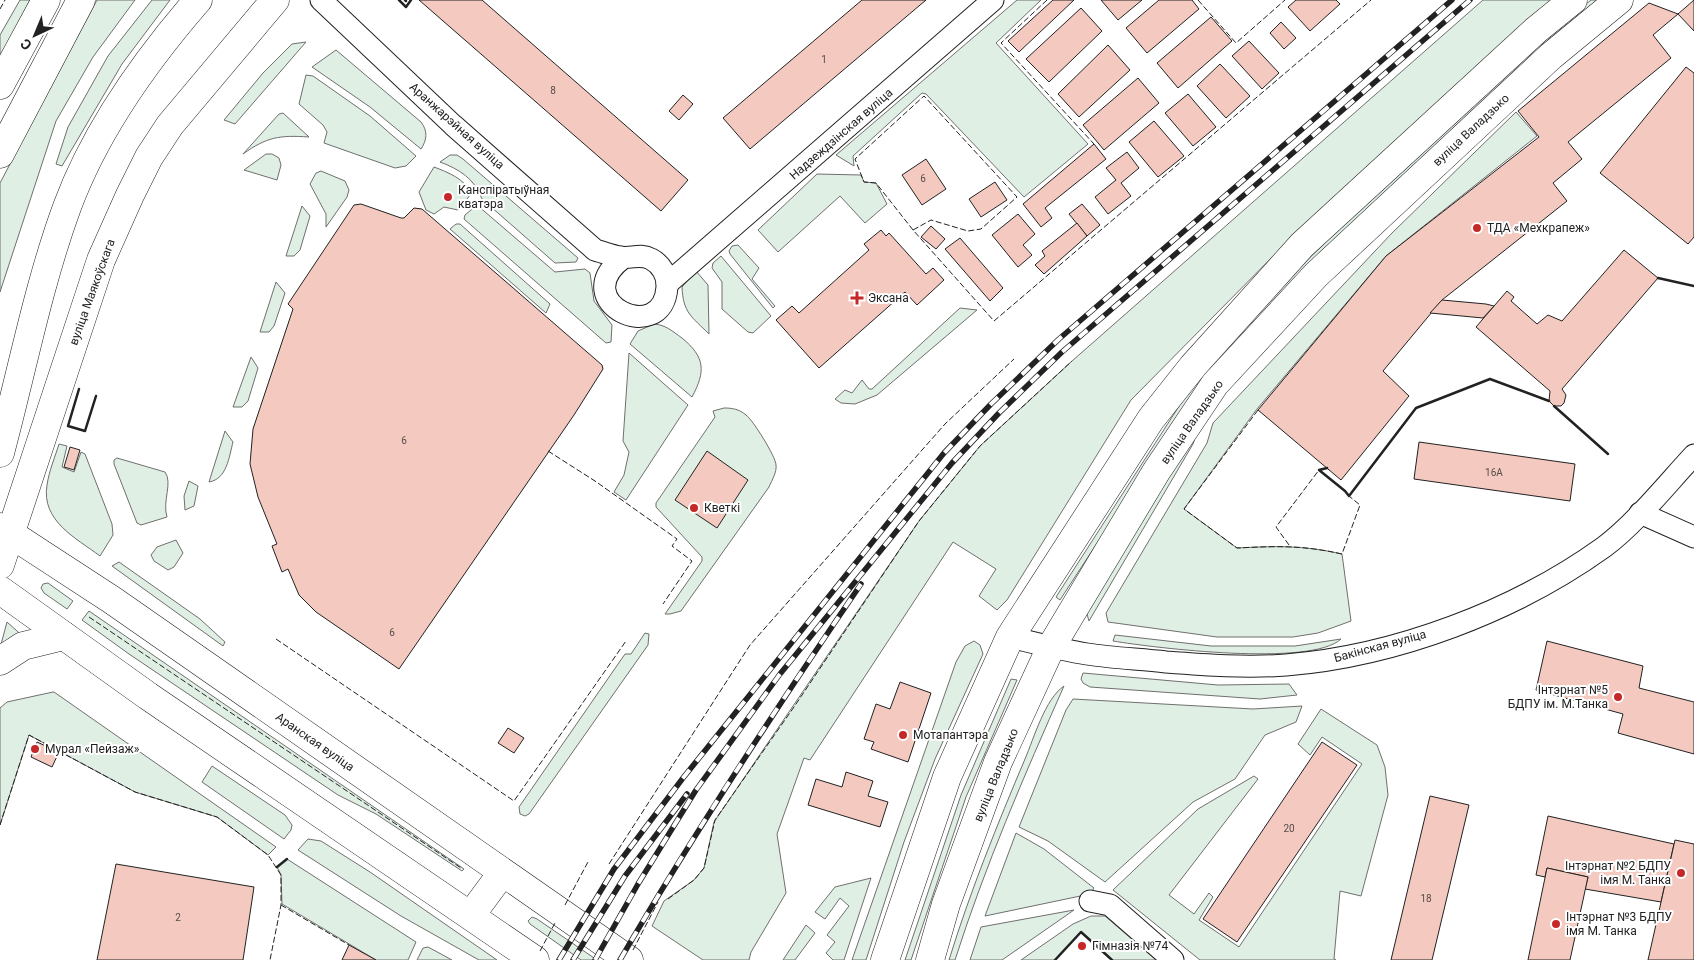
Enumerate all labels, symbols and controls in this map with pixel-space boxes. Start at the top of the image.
north arrow [10,10,60,60]
text: С [17,35,35,53]
house number: 1 [821,54,827,65]
street label: Аранжарэйная вуліца [407,80,507,172]
house number: 8 [550,85,556,96]
street label: Надзеждзінская вуліца [787,85,895,183]
street label: вуліца Валадзько [1430,91,1512,169]
house number: 6 [920,173,926,184]
place label: Канспіратыўная кватэра [458,183,549,211]
marker: Канспіратыўная кватэра [442,191,454,203]
place label: ТДА «Мехкрапеж» [1487,221,1590,235]
marker: ТДА «Мехкрапеж» [1471,222,1483,234]
street label: вуліца Маякоўскага [66,237,118,347]
marker: Эксана [850,291,864,305]
place label: Эксана [868,291,909,305]
street label: вуліца Валадзько [1158,377,1226,467]
house number: 6 [401,435,407,446]
house number: 16А [1485,467,1503,478]
place label: Кветкі [704,501,740,515]
marker: Кветкі [688,502,700,514]
house number: 6 [389,627,395,638]
street label: Бакінская вуліца [1332,627,1428,665]
place label: Інтэрнат №5 БДПУ ім. М.Танка [1508,683,1608,711]
marker: Інтэрнат №5 БДПУ ім. М.Танка [1612,691,1624,703]
street label: Аранская вуліца [273,710,357,774]
street label: вуліца Валадзько [971,726,1021,824]
place label: Мотапантэра [913,728,988,742]
marker: Мотапантэра [897,729,909,741]
place label: Мурал «Пейзаж» [45,742,140,756]
marker: Мурал «Пейзаж» [29,743,41,755]
house number: 20 [1283,823,1295,834]
place label: Інтэрнат №2 БДПУ імя М. Танка [1565,859,1671,887]
marker: Інтэрнат №2 БДПУ імя М. Танка [1675,867,1687,879]
house number: 18 [1420,893,1432,904]
place label: Інтэрнат №3 БДПУ імя М. Танка [1566,910,1672,938]
house number: 2 [175,912,181,923]
marker: Інтэрнат №3 БДПУ імя М. Танка [1550,918,1562,930]
place label: Гімназія №74 [1092,939,1169,953]
marker: Гімназія №74 [1076,940,1088,952]

